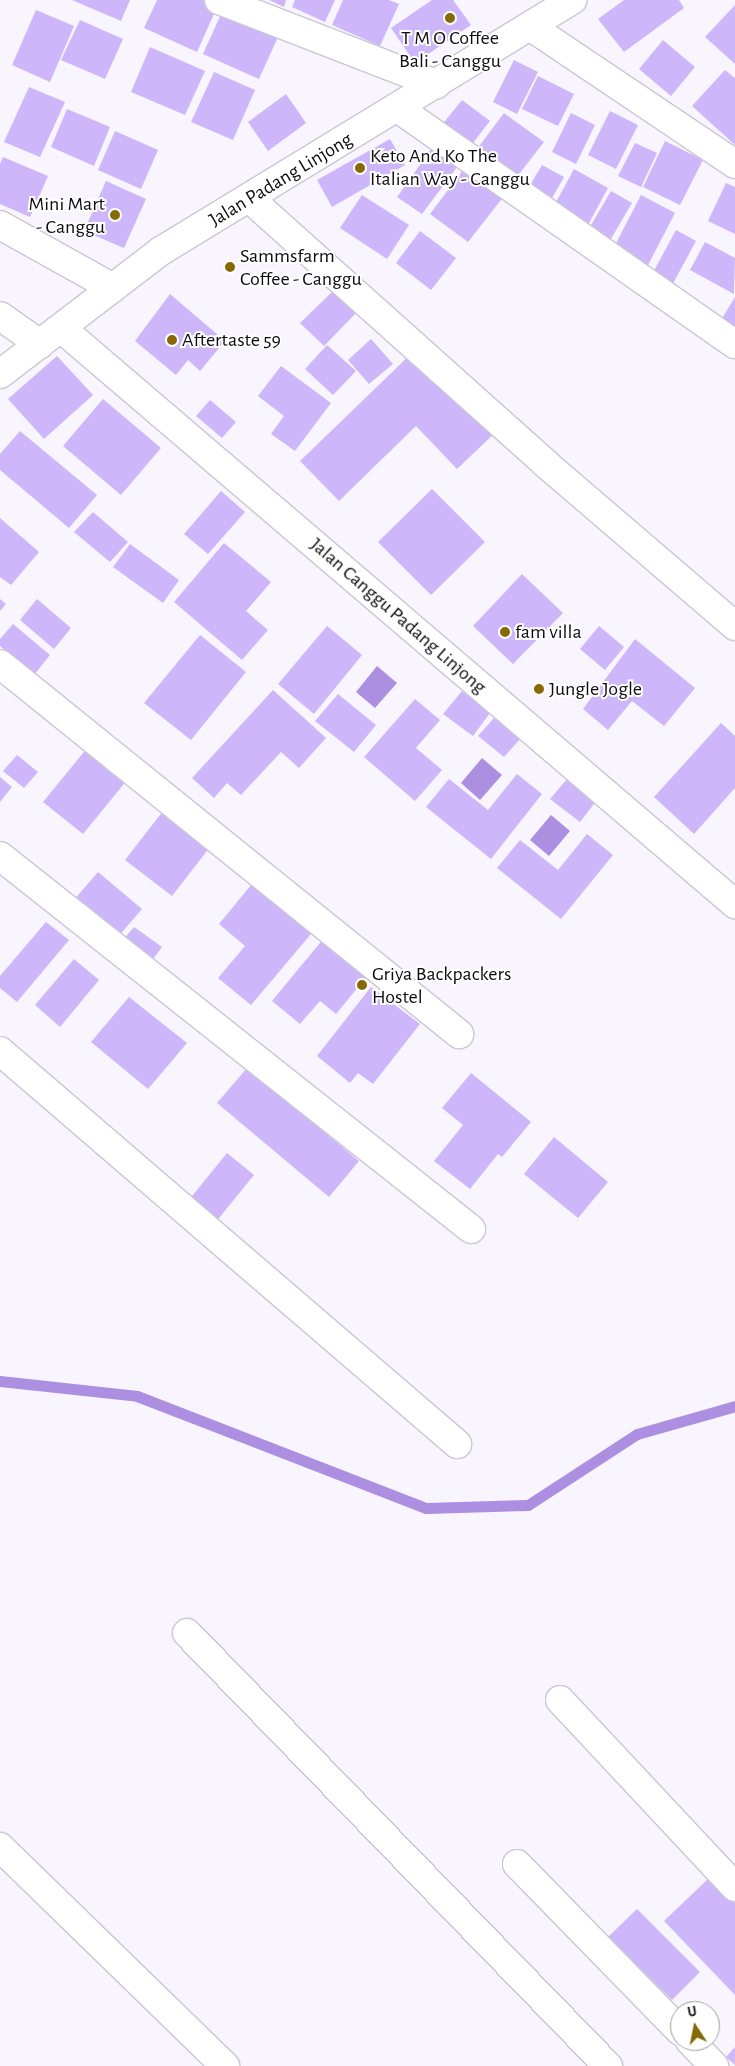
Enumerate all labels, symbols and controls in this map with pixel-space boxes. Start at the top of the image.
marker: T M O Coffee Bali - Canggu [444,12,456,24]
place label: T M O Coffee Bali - Canggu [399,26,501,73]
street label: Jalan Padang Linjong [205,128,357,232]
place label: Keto And Ko The Italian Way - Canggu [370,144,530,191]
marker: Keto And Ko The Italian Way - Canggu [354,162,366,174]
place label: Mini Mart - Canggu [28,192,105,239]
marker: Mini Mart - Canggu [109,209,121,221]
place label: Sammsfarm Coffee - Canggu [240,244,362,291]
marker: Sammsfarm Coffee - Canggu [224,261,236,273]
place label: Aftertaste 59 [182,328,281,352]
marker: Aftertaste 59 [166,334,178,346]
street label: Jalan Canggu Padang Linjong [305,533,491,699]
place label: fam villa [515,620,582,644]
marker: fam villa [499,626,511,638]
place label: Jungle Jogle [549,677,642,701]
marker: Jungle Jogle [533,683,545,695]
place label: Griya Backpackers Hostel [372,962,511,1009]
marker: Griya Backpackers Hostel [356,979,368,991]
north arrow [670,2001,720,2051]
text: U [687,2005,698,2020]

